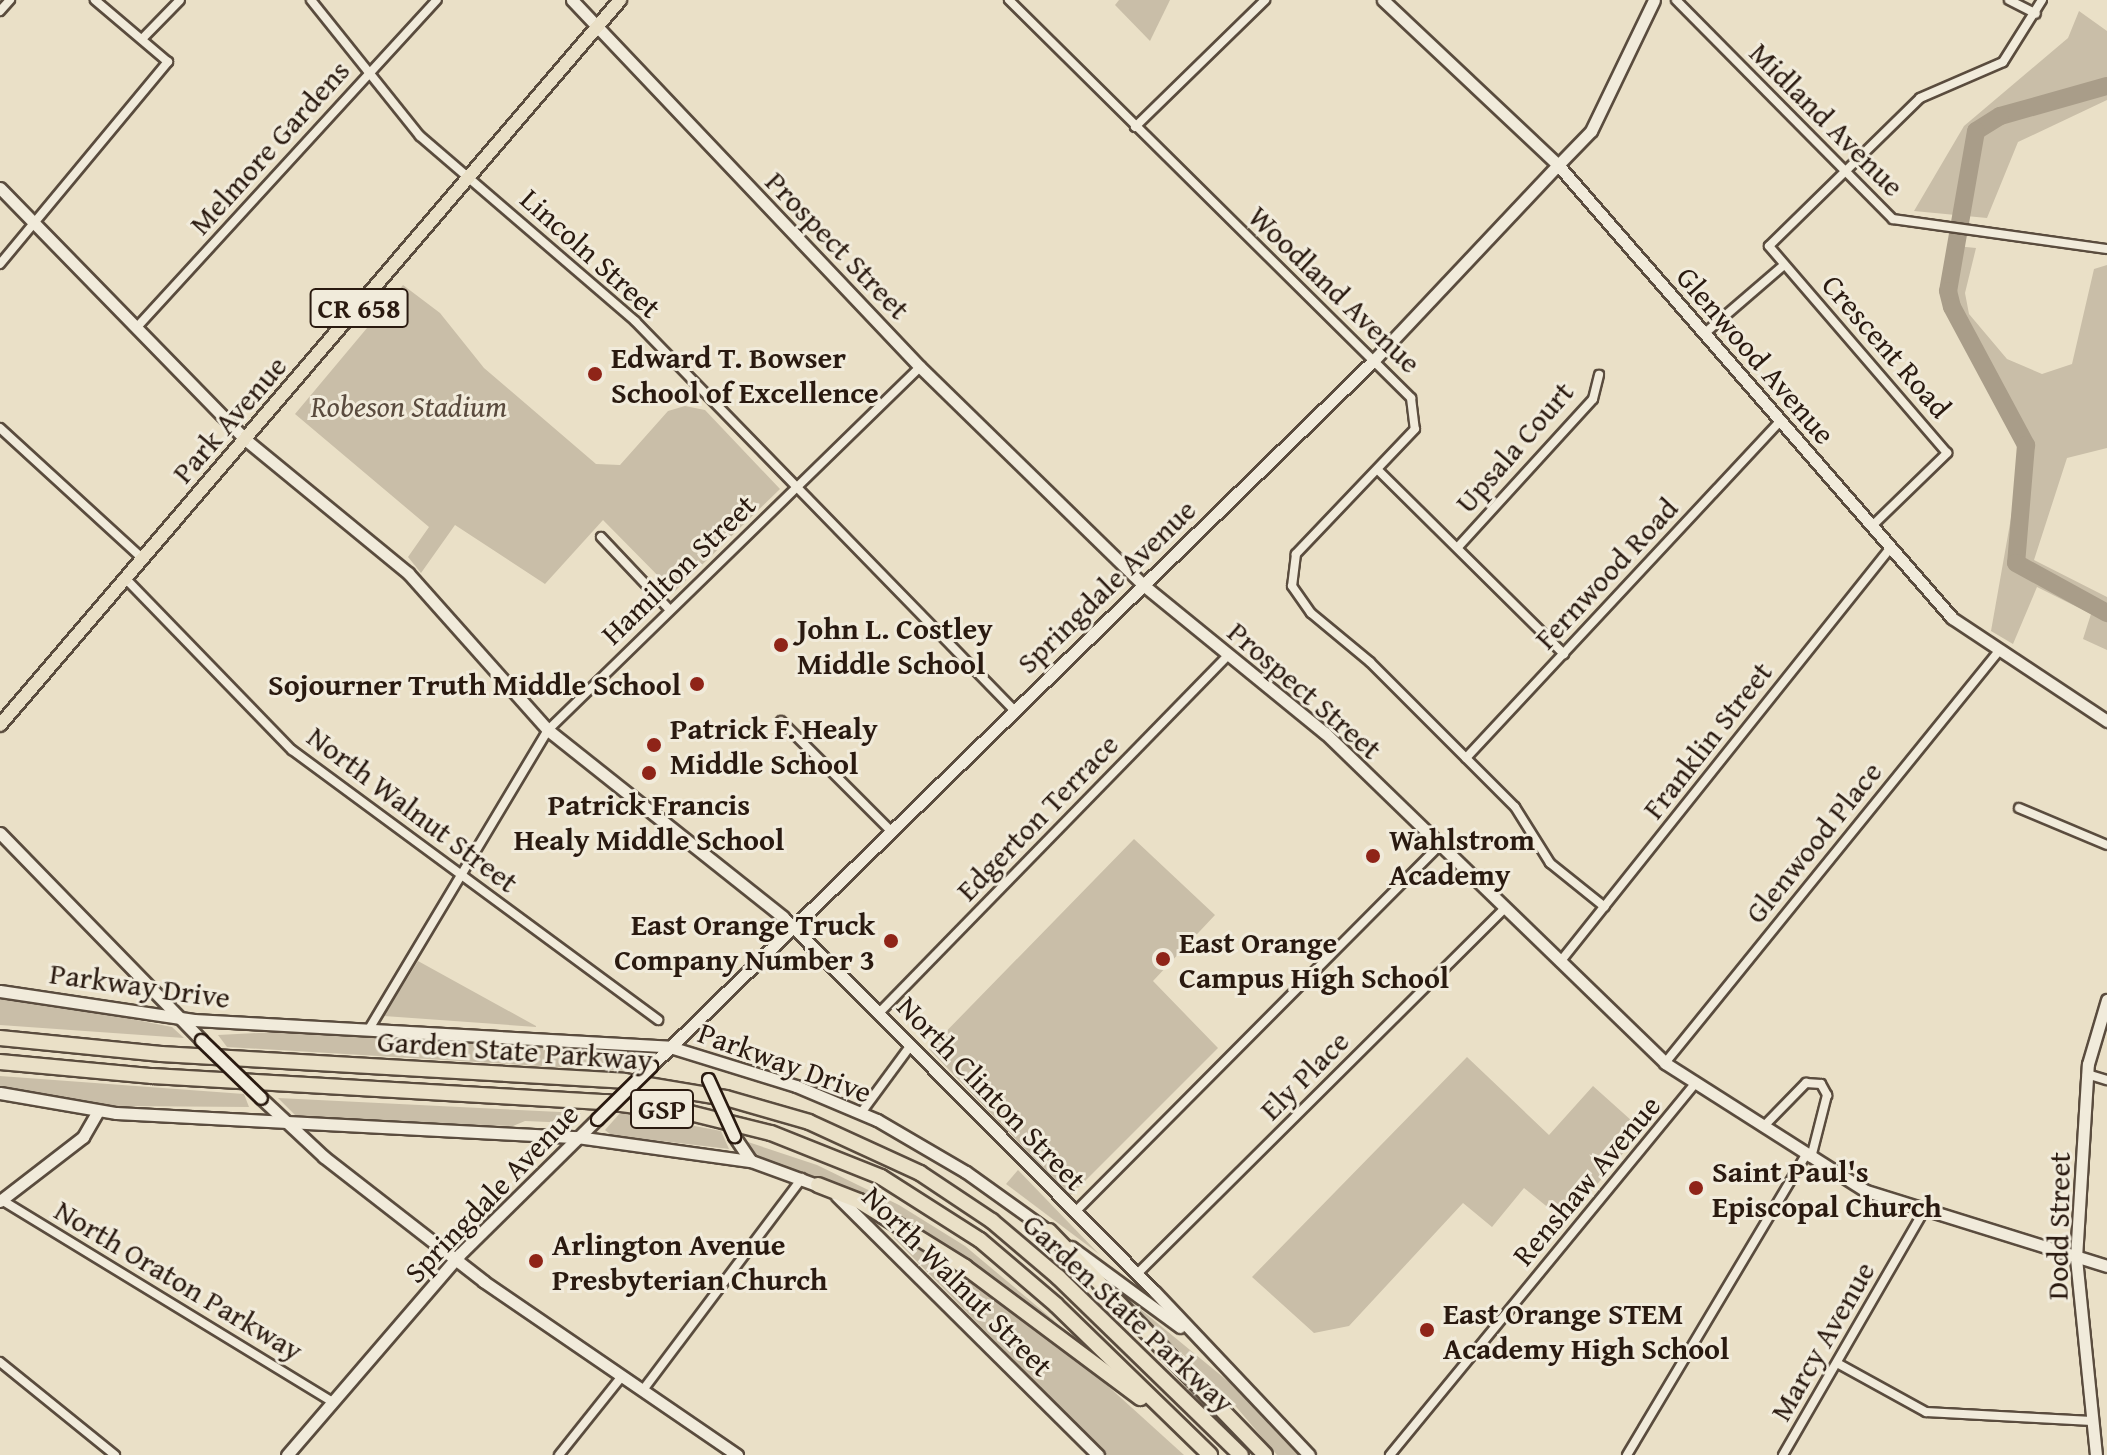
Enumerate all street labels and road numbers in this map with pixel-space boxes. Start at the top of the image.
street label: Midland Avenue [1742,34,1912,204]
street label: Melmore Gardens [181,52,357,242]
street label: Prospect Street [758,163,918,327]
street label: Lincoln Street [513,181,669,325]
street label: Woodland Avenue [1241,198,1429,380]
street label: Glenwood Avenue [1669,259,1843,451]
street label: Crescent Road [1815,267,1959,425]
road number: CR 658 [309,284,409,332]
street label: Park Avenue [164,348,294,490]
street label: Upsala Court [1447,374,1581,520]
street label: Hamilton Street [593,486,763,652]
street label: Fernwood Road [1527,490,1685,656]
street label: Springdale Avenue [1009,491,1203,681]
street label: Prospect Street [1221,613,1389,767]
street label: Franklin Street [1635,654,1779,826]
street label: North Walnut Street [301,718,525,900]
street label: Edgerton Terrace [948,726,1126,908]
street label: Glenwood Place [1737,754,1889,930]
street label: Parkway Drive [47,955,233,1015]
street label: North Clinton Street [890,988,1094,1198]
street label: Parkway Drive [693,1014,877,1110]
street label: Garden State Parkway [376,1022,654,1078]
street label: Ely Place [1252,1023,1356,1127]
road number: GSP [630,1085,694,1133]
street label: Renshaw Avenue [1504,1088,1668,1272]
street label: Springdale Avenue [396,1096,586,1290]
street label: Dodd Street [2039,1152,2077,1300]
street label: North Walnut Street [855,1178,1061,1384]
street label: North Oraton Parkway [48,1192,310,1368]
street label: Garden State Parkway [1016,1206,1242,1420]
street label: Marcy Avenue [1762,1255,1882,1427]

